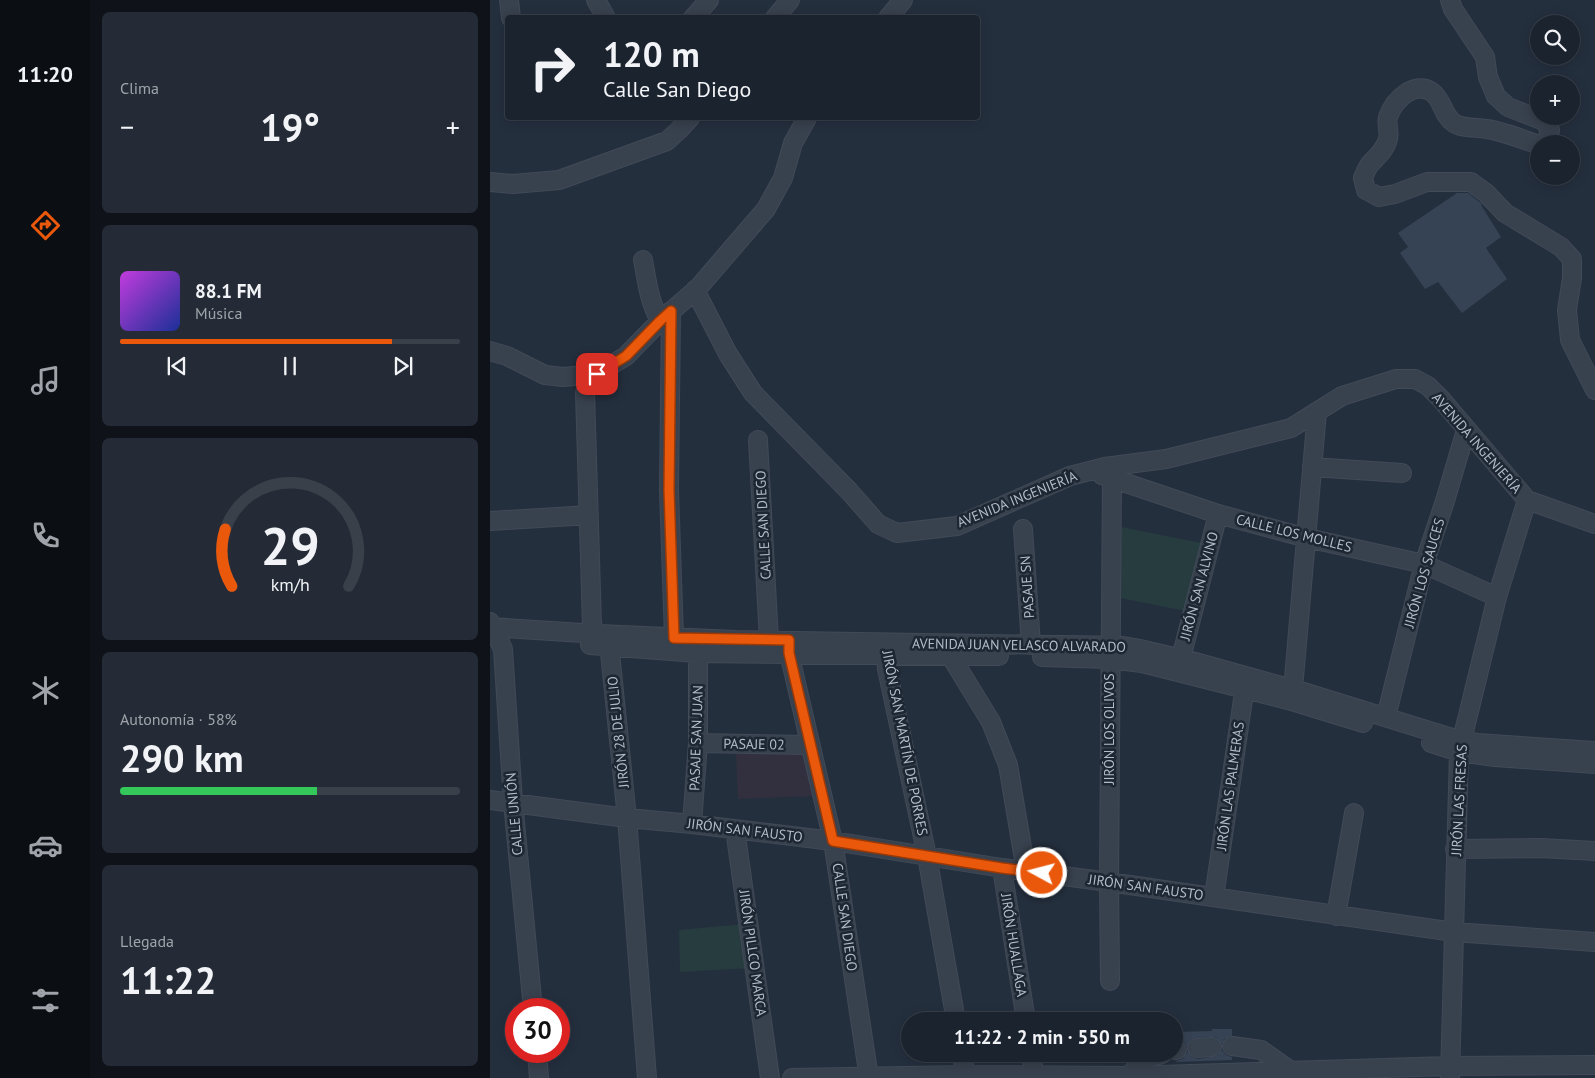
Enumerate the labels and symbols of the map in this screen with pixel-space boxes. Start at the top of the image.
pin [576,353,618,395]
street label: AVENIDA INGENIERÍA [1428,389,1526,498]
street label: AVENIDA INGENIERÍA [954,466,1080,531]
street label: CALLE SAN DIEGO [751,470,775,580]
street label: CALLE LOS MOLLES [1234,510,1354,556]
street label: JIRÓN LOS SAUCES [1399,516,1448,631]
street label: JIRÓN SAN ALVINO [1176,530,1222,643]
street label: PASAJE SN [1016,555,1038,619]
street label: AVENIDA JUAN VELASCO ALVARADO [912,634,1126,656]
street label: JIRÓN SAN MARTÍN DE PORRES [878,648,932,837]
street label: JIRÓN LOS OLIVOS [1100,673,1118,786]
street label: JIRÓN 28 DE JULIO [603,675,633,790]
street label: PASAJE SAN JUAN [685,685,707,791]
street label: JIRÓN LAS PALMERAS [1212,720,1248,853]
street label: PASAJE 02 [723,734,785,754]
street label: JIRÓN LAS FRESAS [1447,744,1471,857]
street label: CALLE UNIÓN [501,772,527,856]
street label: JIRÓN SAN FAUSTO [685,814,804,846]
position arrow [1015,846,1067,898]
street label: CALLE SAN DIEGO [828,862,862,972]
street label: JIRÓN SAN FAUSTO [1086,870,1205,904]
street label: JIRÓN PILLCO MARCA [735,887,771,1018]
street label: JIRÓN HUALLAGA [997,891,1031,999]
speed limit sign: 30 [505,998,570,1063]

